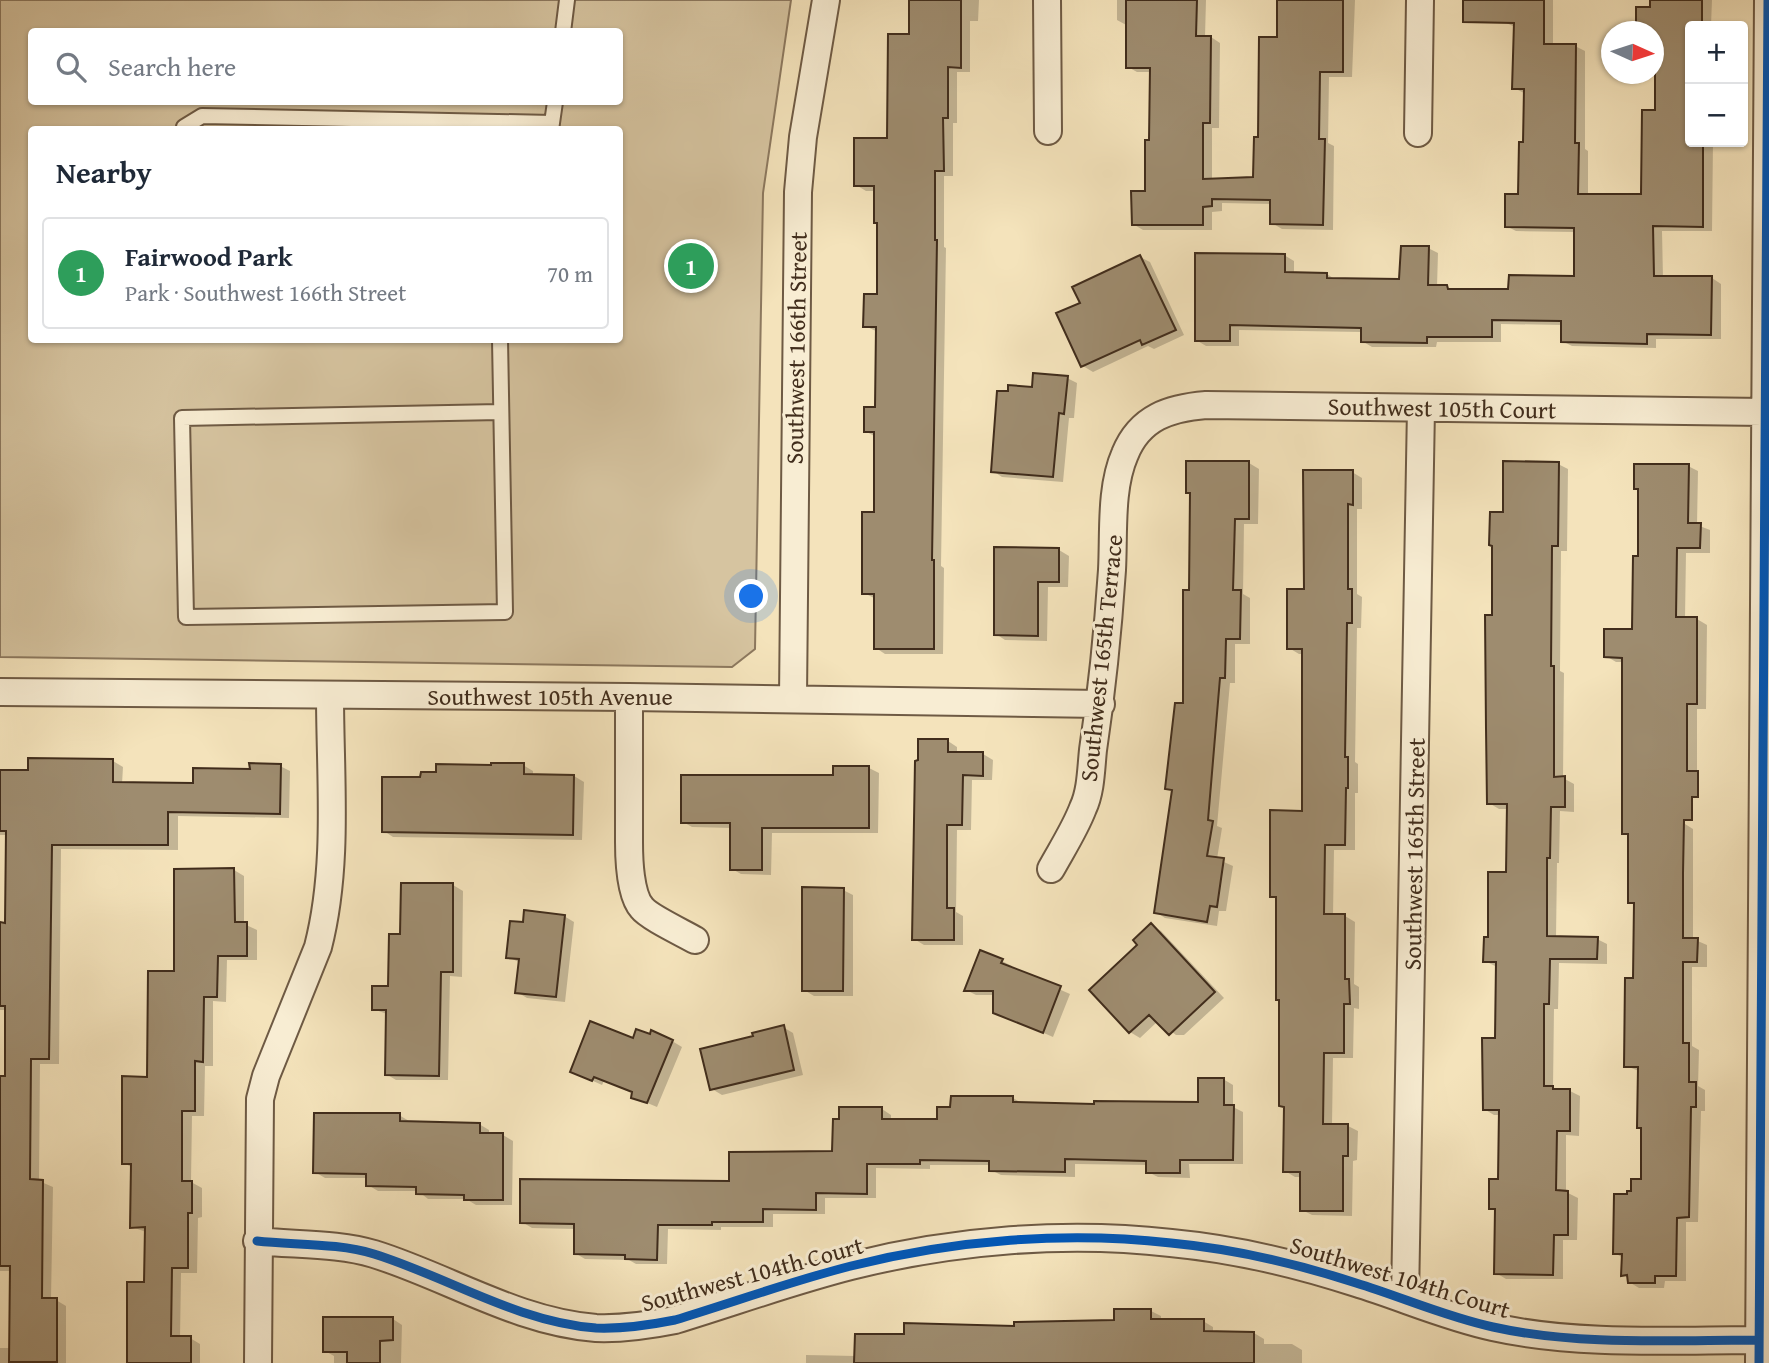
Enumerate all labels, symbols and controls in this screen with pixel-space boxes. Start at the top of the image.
north arrow [1601,21,1664,84]
map controls [1685,21,1748,147]
button: + [1685,21,1748,84]
search box [28,28,623,105]
text: Search here [108,47,236,86]
icon: search [52,48,90,86]
button: − [1685,84,1748,147]
text: Nearby [56,150,152,194]
street label: Southwest 166th Street [776,231,816,465]
text: Fairwood Park [125,237,293,276]
pin: 1 [668,240,714,292]
text: 1 [75,257,87,290]
text: 70 m [547,257,593,290]
text: Park · Southwest 166th Street [125,276,406,309]
street label: Southwest 105th Court [1327,389,1557,428]
street label: Southwest 165th Terrace [1071,533,1131,783]
your location [734,579,768,613]
street label: Southwest 105th Avenue [427,679,673,714]
street label: Southwest 165th Street [1394,737,1434,971]
street label: Southwest 104th Court [637,1227,867,1320]
street label: Southwest 104th Court [1286,1227,1515,1327]

